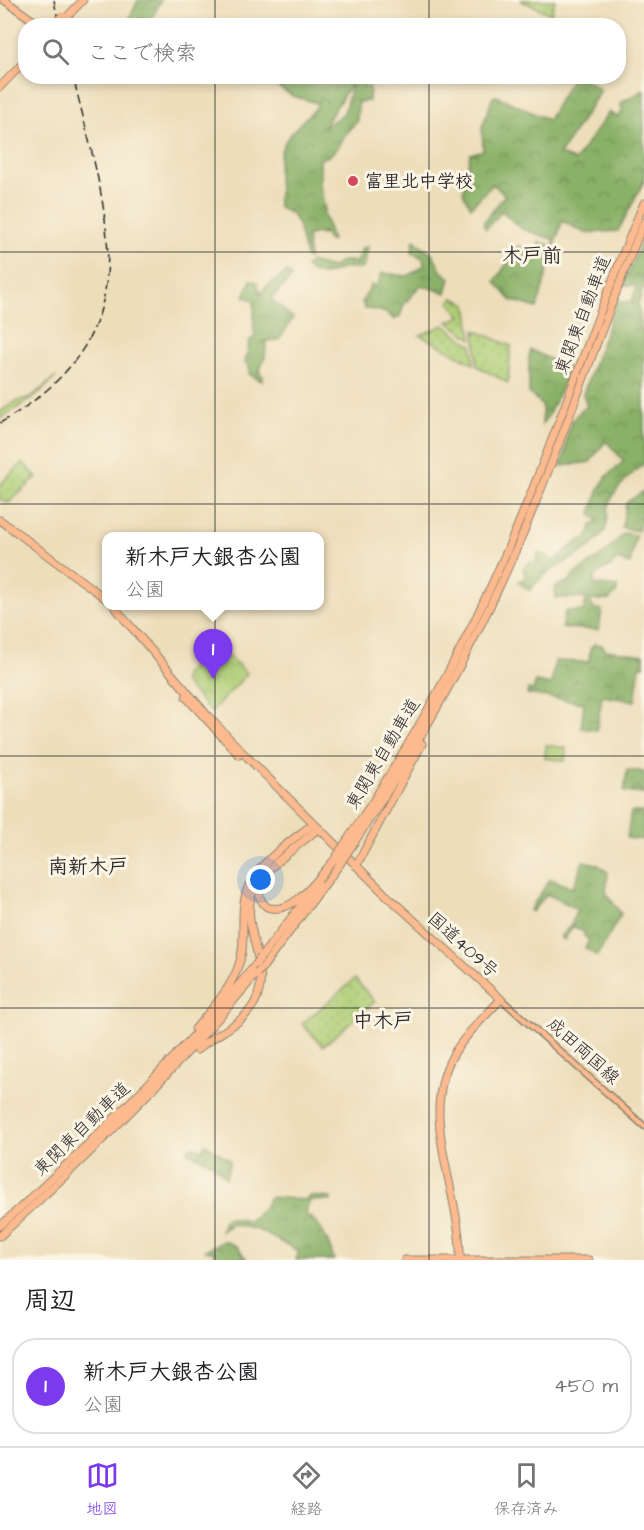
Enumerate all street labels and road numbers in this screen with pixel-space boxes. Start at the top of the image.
street label: 東関東自動車道 [549,252,617,378]
street label: 東関東自動車道 [340,694,426,814]
street label: 国道409号 [422,906,504,984]
street label: 成田両国線 [541,1012,625,1090]
street label: 東関東自動車道 [28,1076,136,1182]

